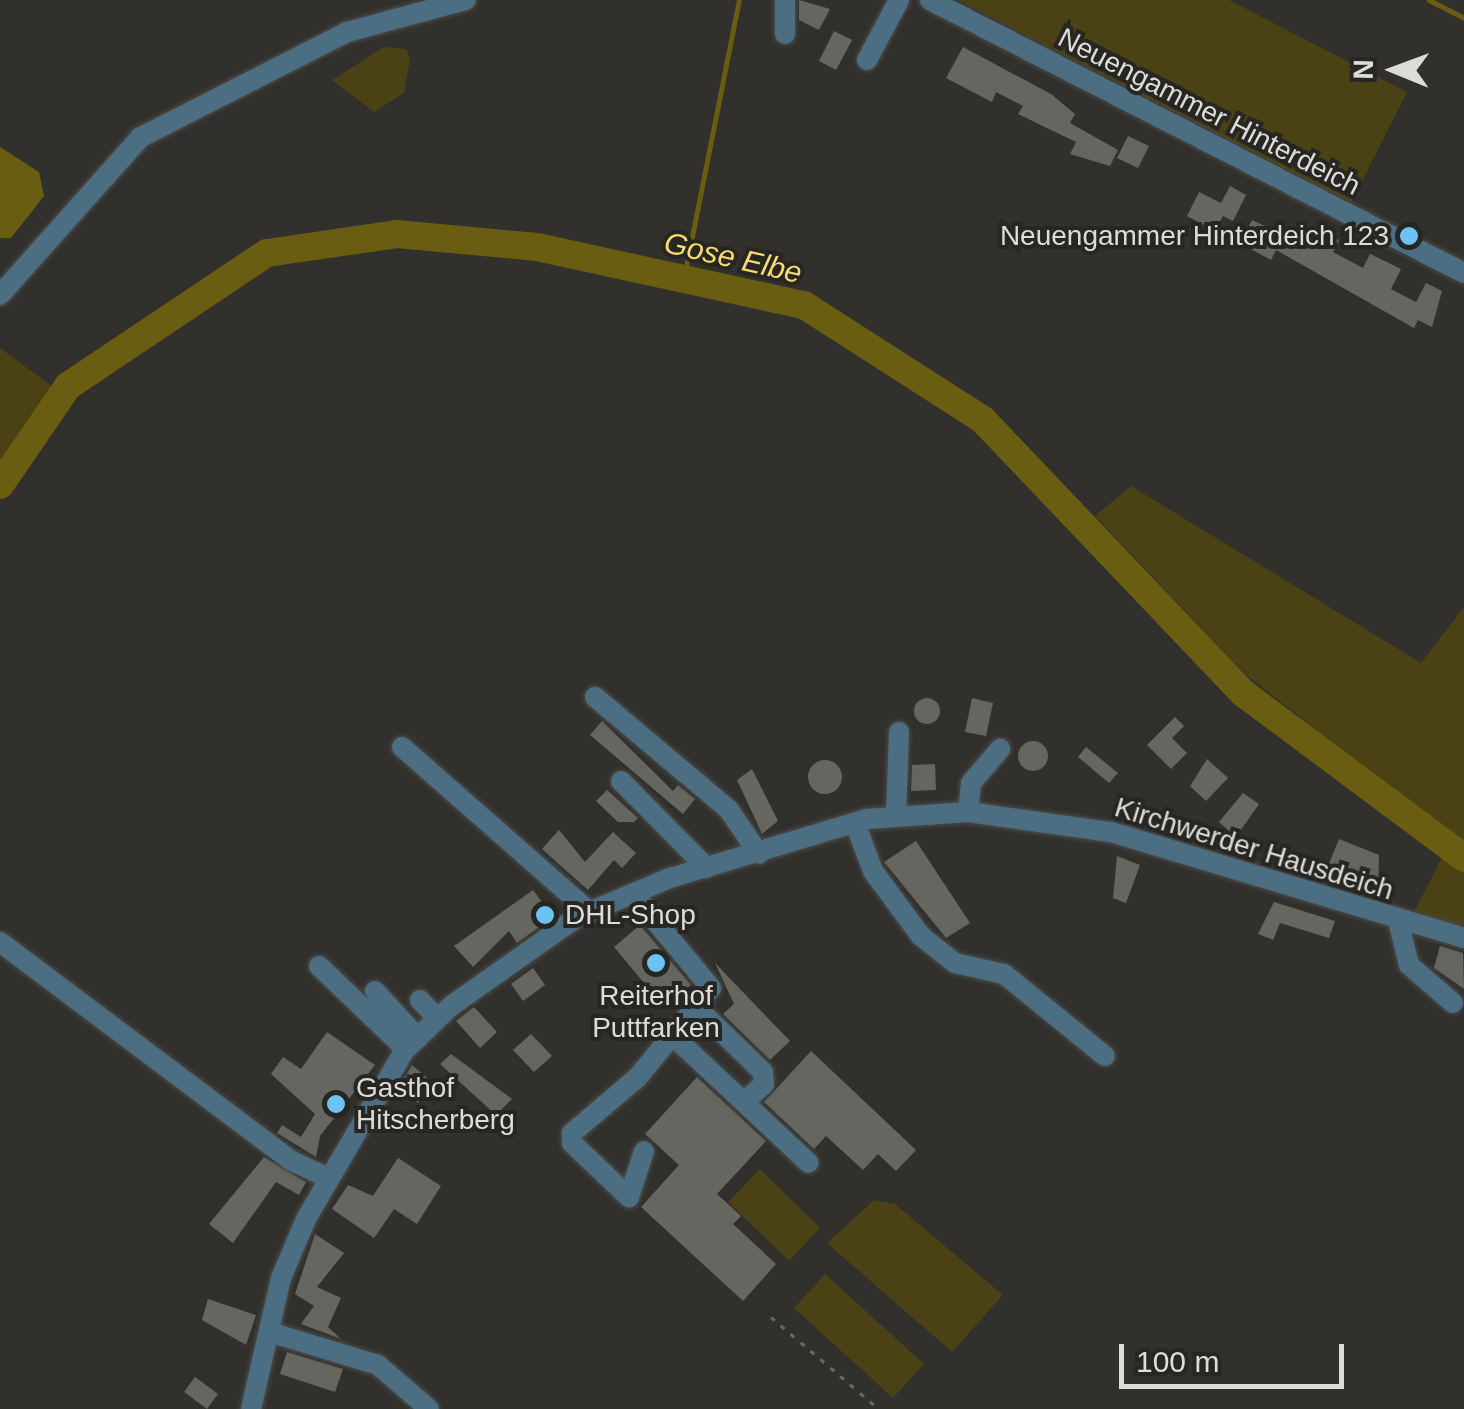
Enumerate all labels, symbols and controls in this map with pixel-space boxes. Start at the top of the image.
north arrow [1344,20,1444,120]
street label: Neuengammer Hinterdeich [1052,21,1366,203]
place label: Neuengammer Hinterdeich 123 [1000,219,1389,253]
water label: Gose Elbe [661,225,805,291]
marker: Neuengammer Hinterdeich 123 [1398,225,1420,247]
street label: Kirchwerder Hausdeich [1111,791,1397,907]
place label: DHL-Shop [565,898,696,932]
marker: DHL-Shop [534,904,556,926]
marker: Reiterhof Puttfarken [645,952,667,974]
place label: Reiterhof Puttfarken [592,979,720,1045]
place label: Gasthof Hitscherberg [356,1071,515,1137]
marker: Gasthof Hitscherberg [325,1093,347,1115]
scale bar [1124,1324,1349,1386]
text: 100 m [1136,1345,1219,1378]

